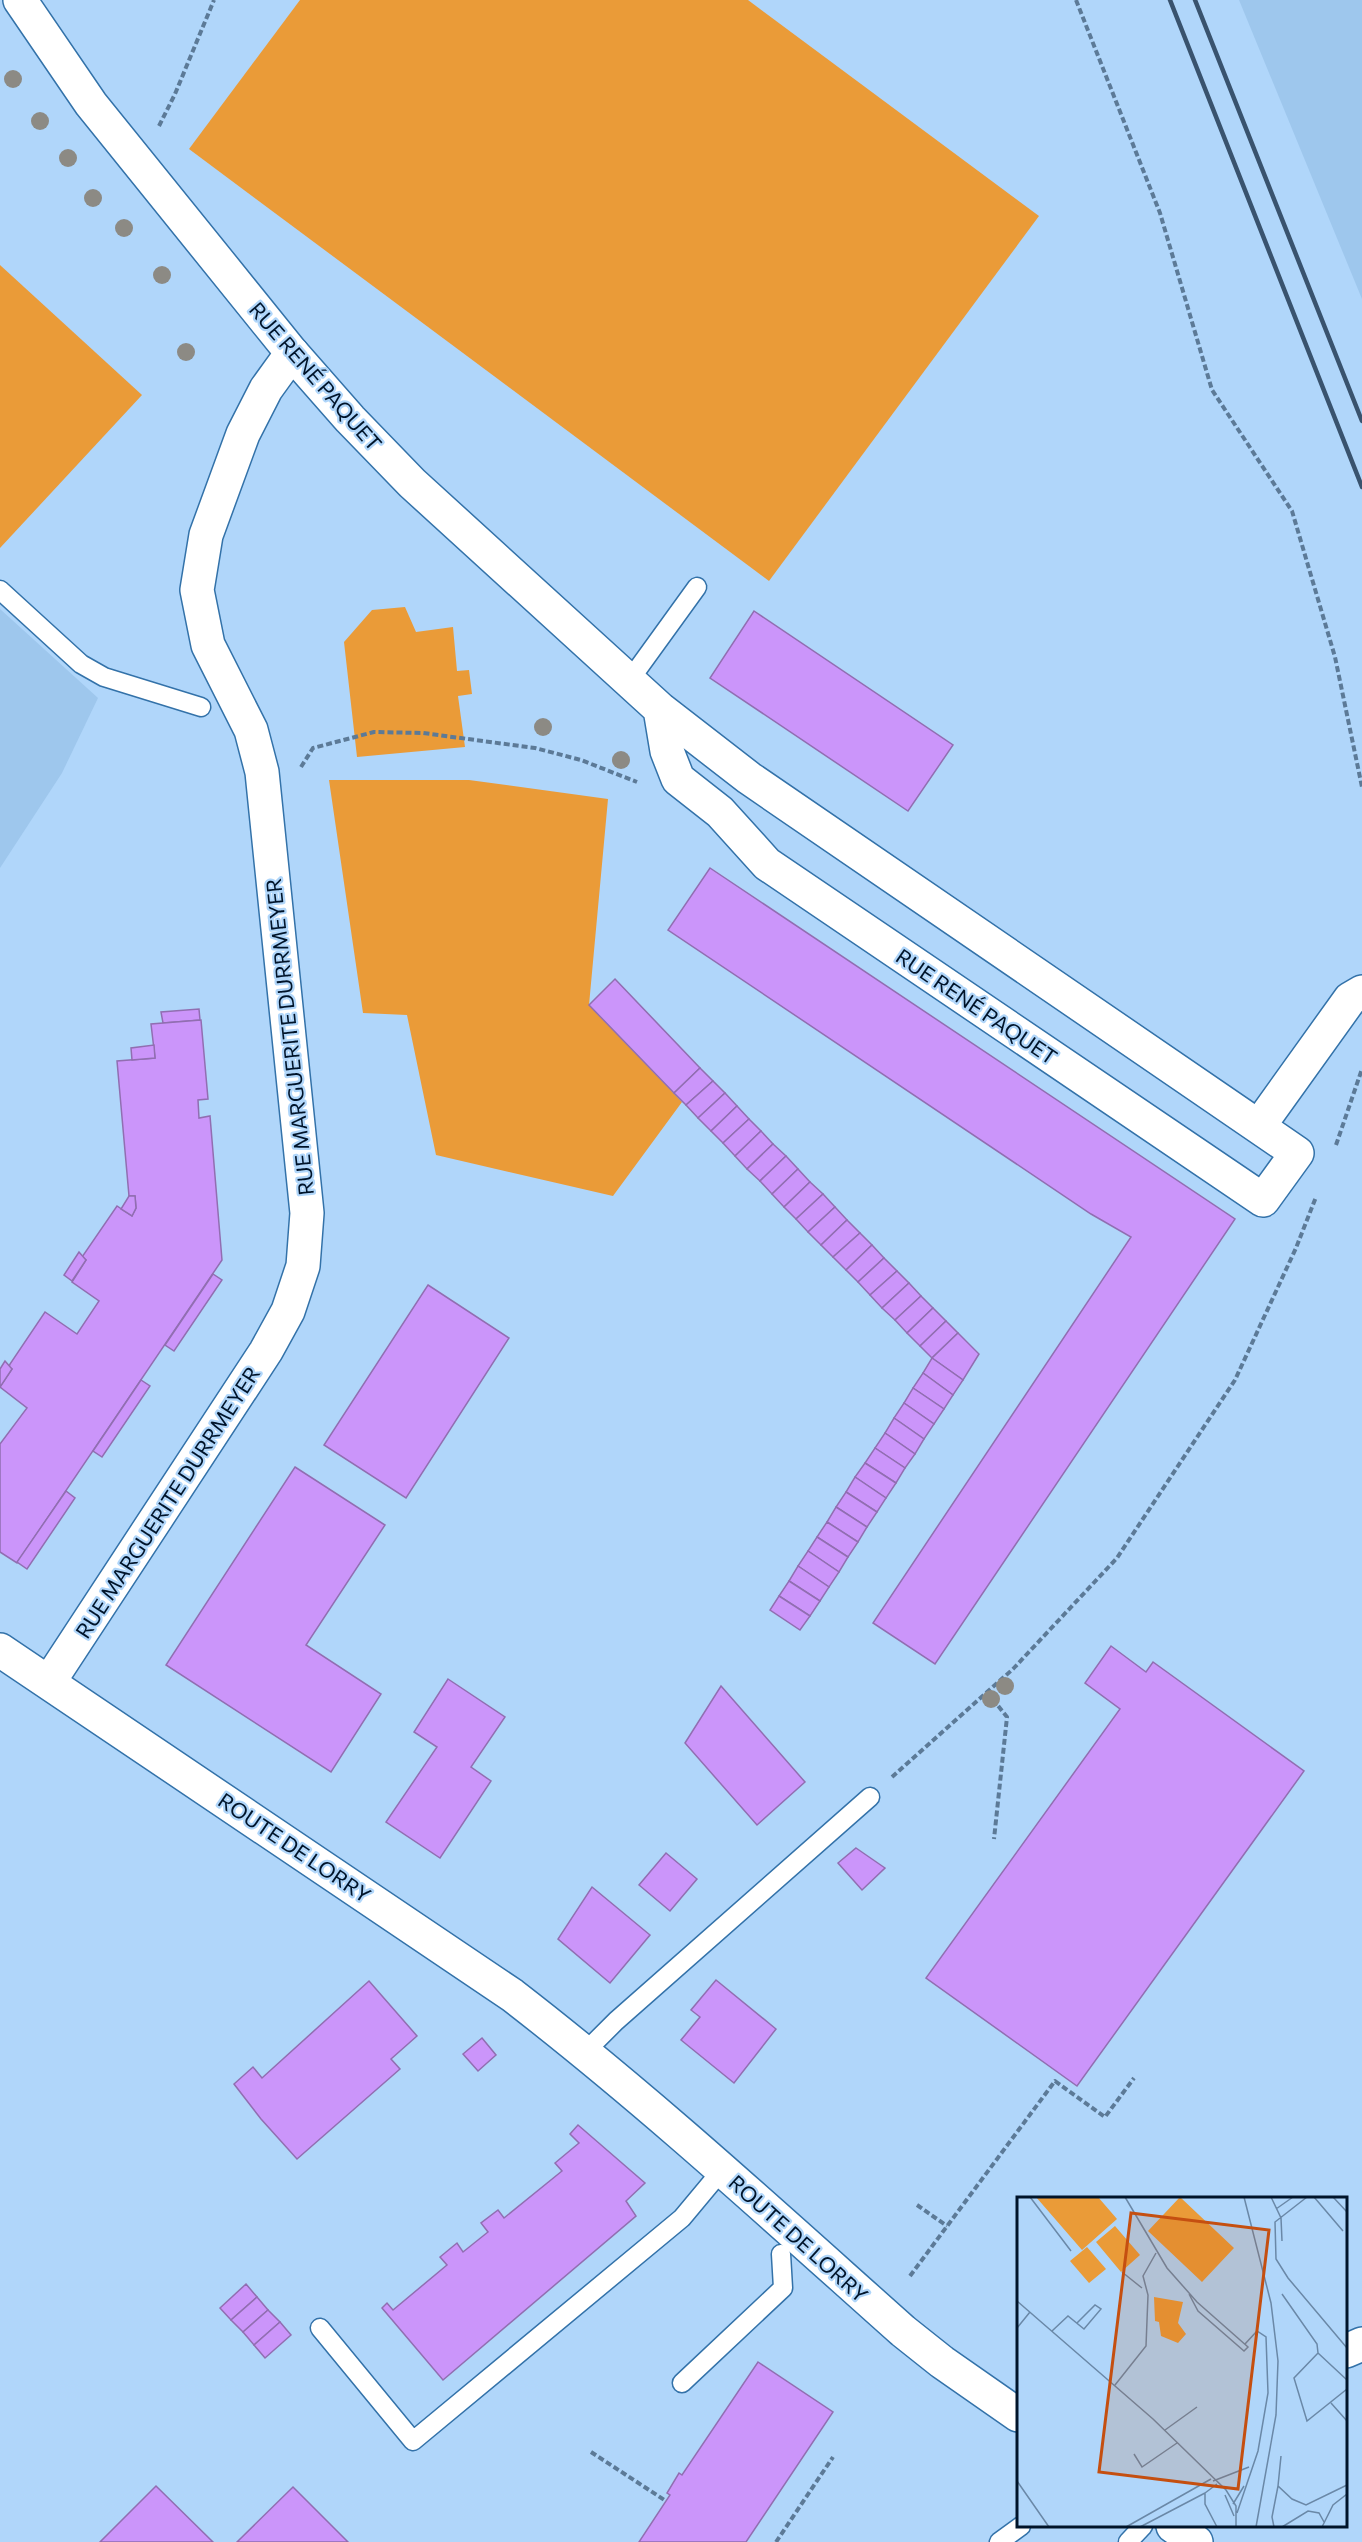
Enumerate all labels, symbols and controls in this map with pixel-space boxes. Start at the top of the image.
street label: RUE RENÉ PAQUET [245,297,387,455]
street label: RUE MARGUERITE DURRMEYER [260,877,318,1197]
street label: RUE RENÉ PAQUET [892,943,1062,1069]
street label: RUE MARGUERITE DURRMEYER [70,1362,264,1642]
street label: ROUTE DE LORRY [214,1787,376,1907]
street label: ROUTE DE LORRY [724,2169,874,2307]
inset map [1017,2197,1347,2527]

